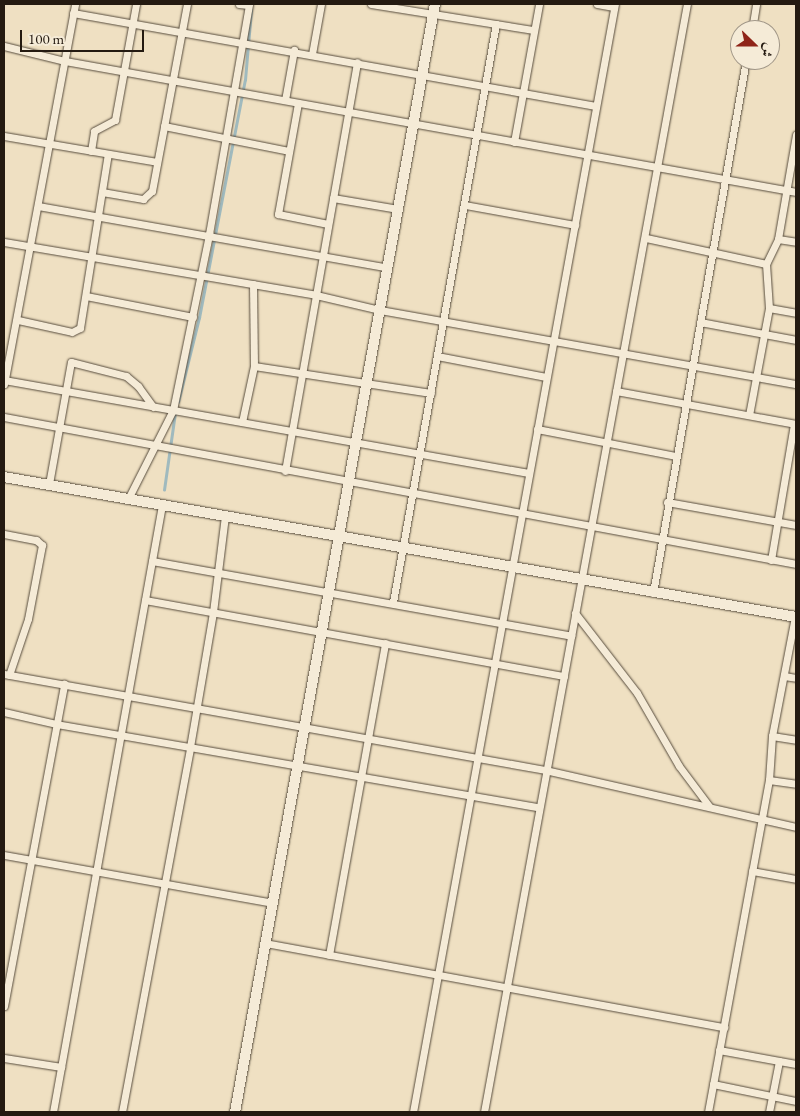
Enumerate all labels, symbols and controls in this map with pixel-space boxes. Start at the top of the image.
scale bar [22,20,146,52]
north arrow [730,20,780,70]
text: 100 m [28,29,64,48]
text: ش [757,40,779,60]

